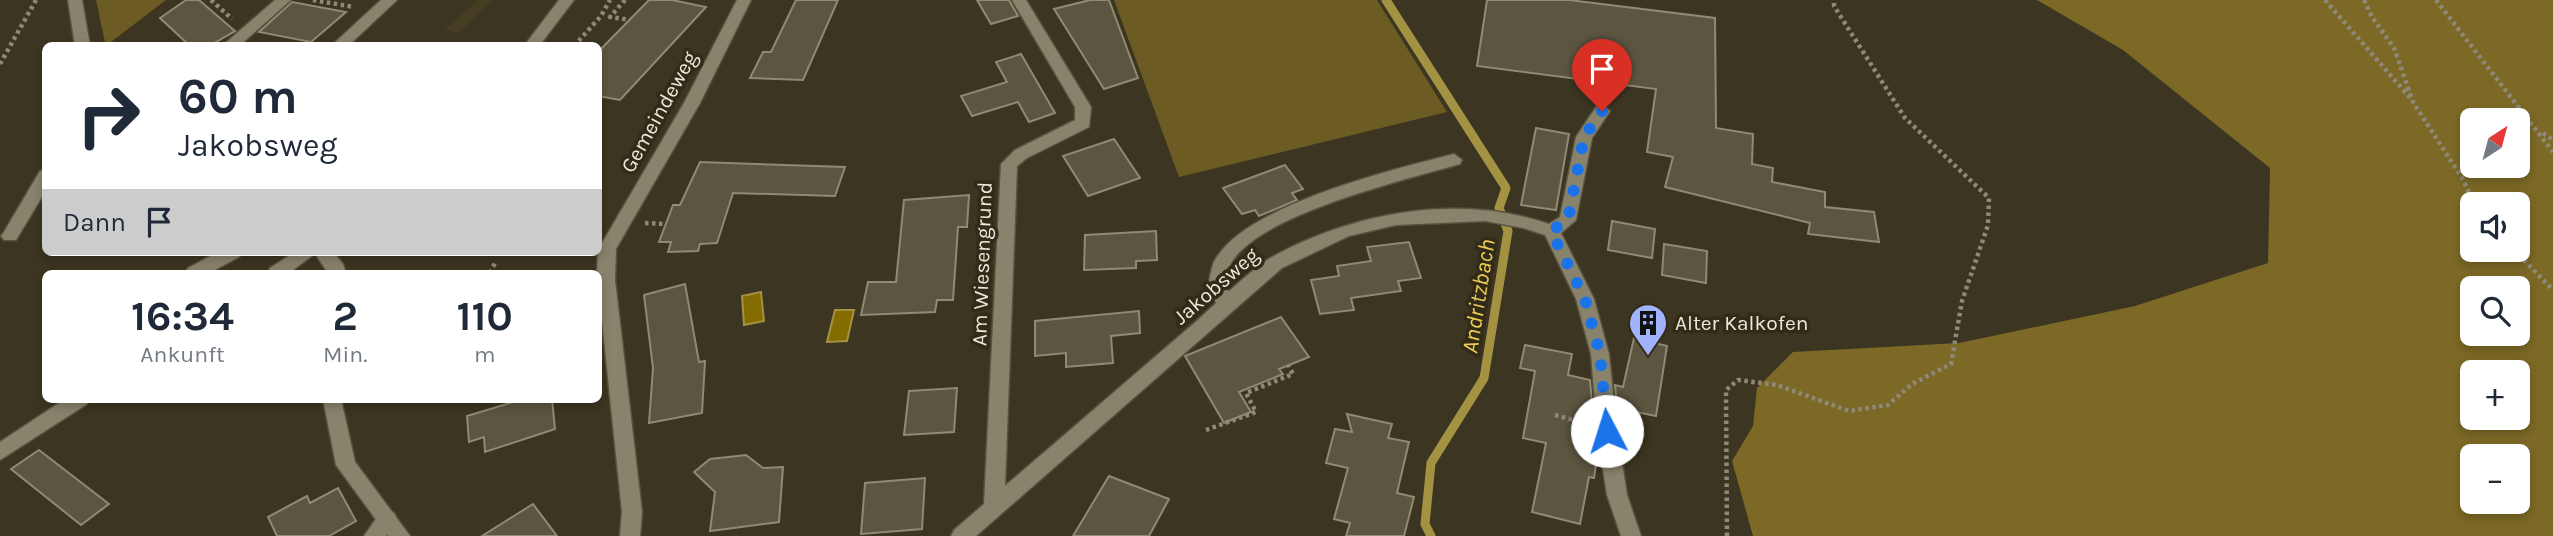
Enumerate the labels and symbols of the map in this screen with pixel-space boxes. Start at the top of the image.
pin [1572,39,1632,111]
street label: Gemeindeweg [616,47,702,177]
north arrow [2460,108,2530,178]
street label: Am Wiesengrund [967,181,997,347]
water label: Andritzbach [1456,237,1501,355]
street label: Jakobsweg [1169,243,1263,329]
building icon: Alter Kalkofen [1627,302,1669,357]
place label: Alter Kalkofen [1675,311,1808,335]
position arrow [1570,394,1644,468]

